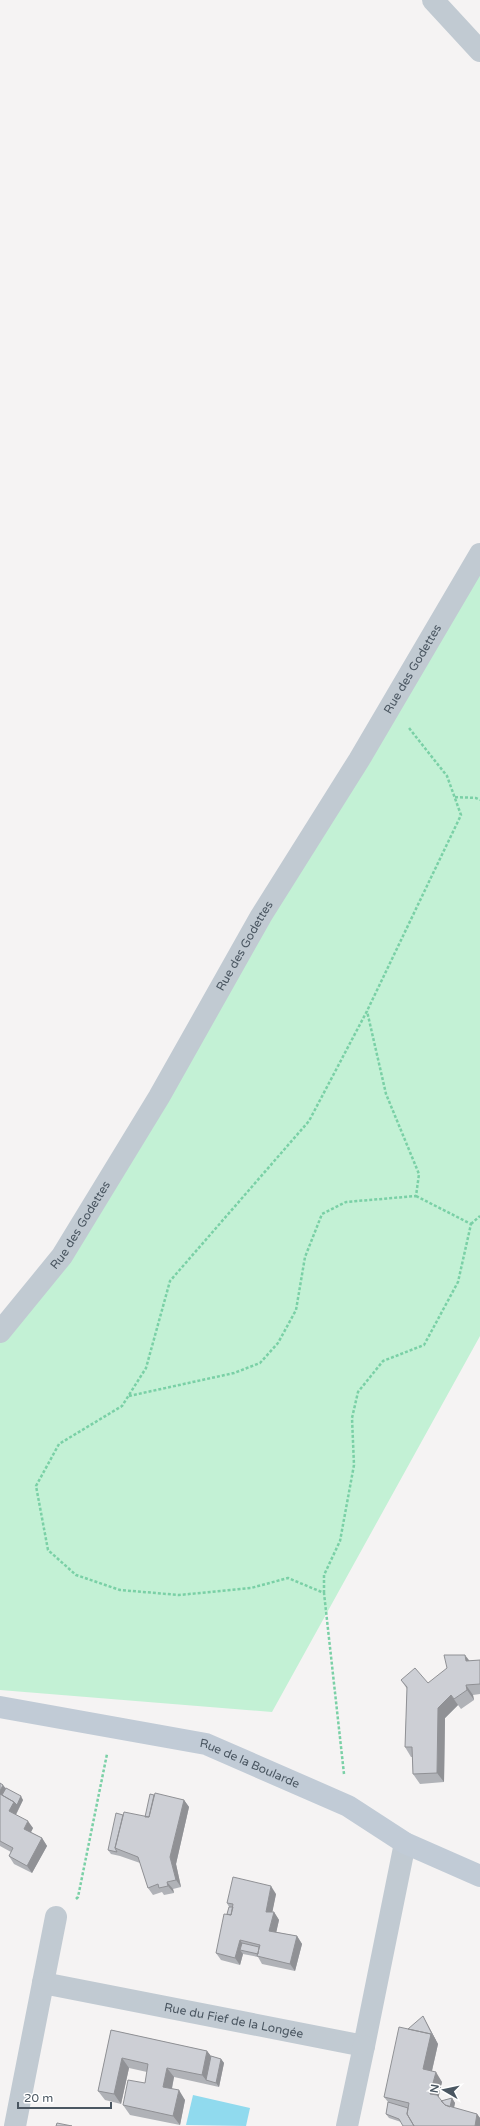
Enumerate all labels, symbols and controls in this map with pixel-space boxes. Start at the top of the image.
street label: Rue des Godettes [381,621,444,716]
street label: Rue des Godettes [213,898,276,993]
street label: Rue des Godettes [47,1178,113,1272]
street label: Rue de la Boularde [199,1736,302,1791]
street label: Rue du Fief de la Longée [163,2000,305,2041]
north arrow [424,2070,464,2110]
text: N [428,2083,442,2094]
scale bar [18,2084,111,2110]
text: 20 m [24,2091,53,2105]

